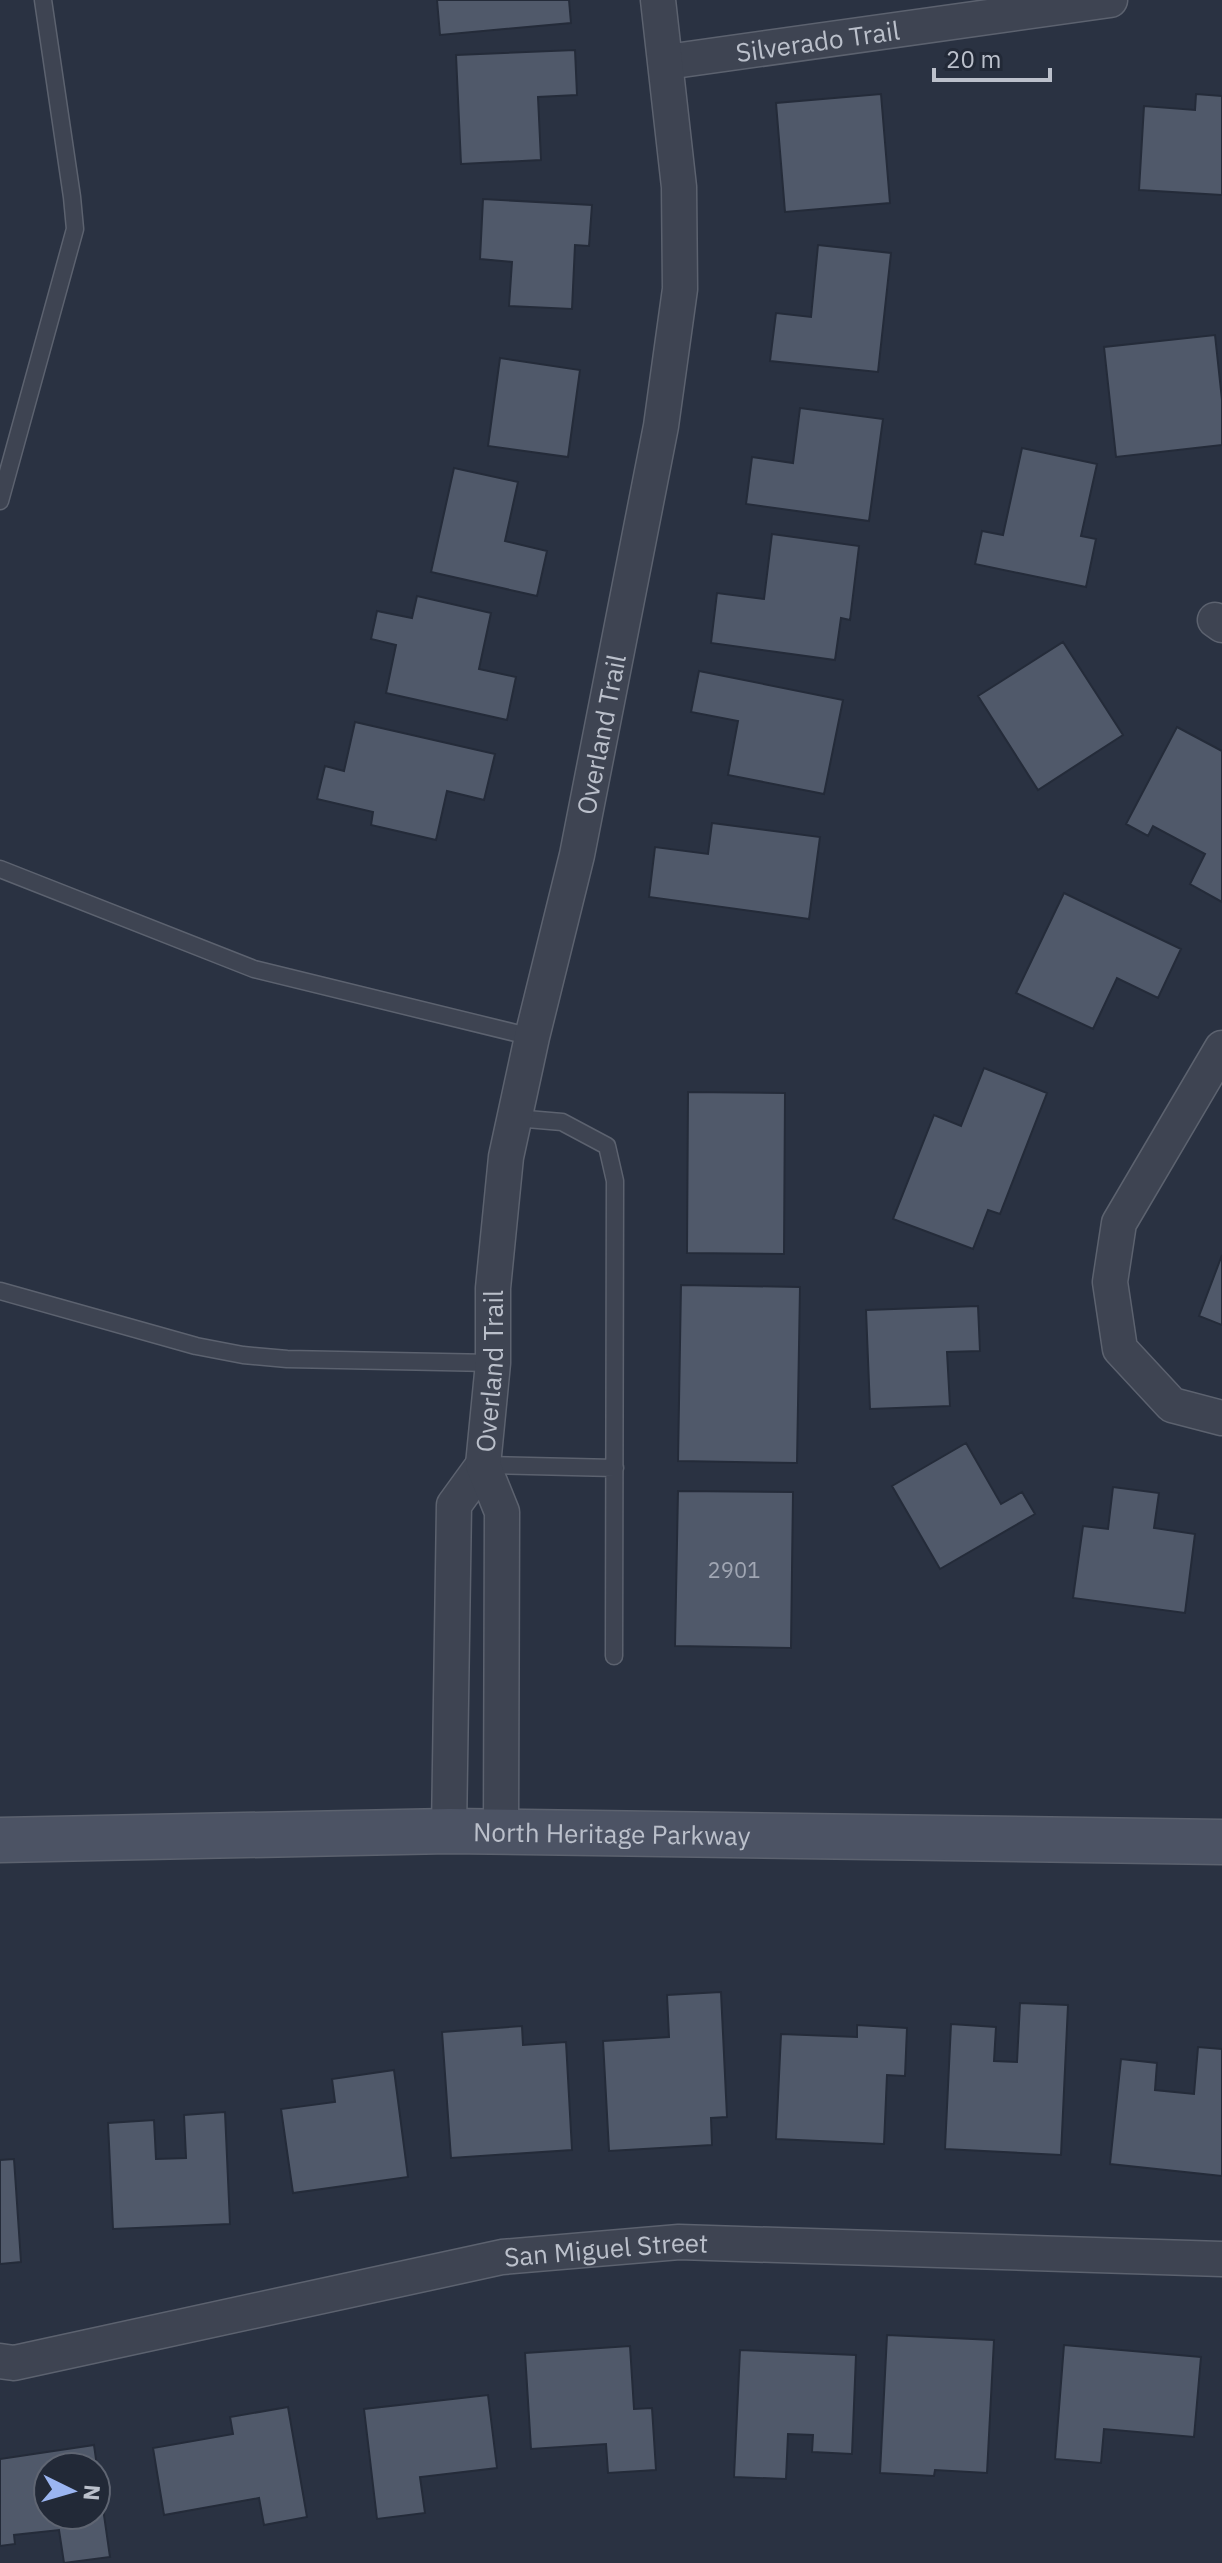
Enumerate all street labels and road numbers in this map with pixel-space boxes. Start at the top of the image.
street label: Silverado Trail [733,13,902,69]
street label: Overland Trail [568,651,633,817]
street label: Overland Trail [467,1290,510,1454]
street label: North Heritage Parkway [473,1814,751,1852]
street label: San Miguel Street [503,2225,709,2274]

